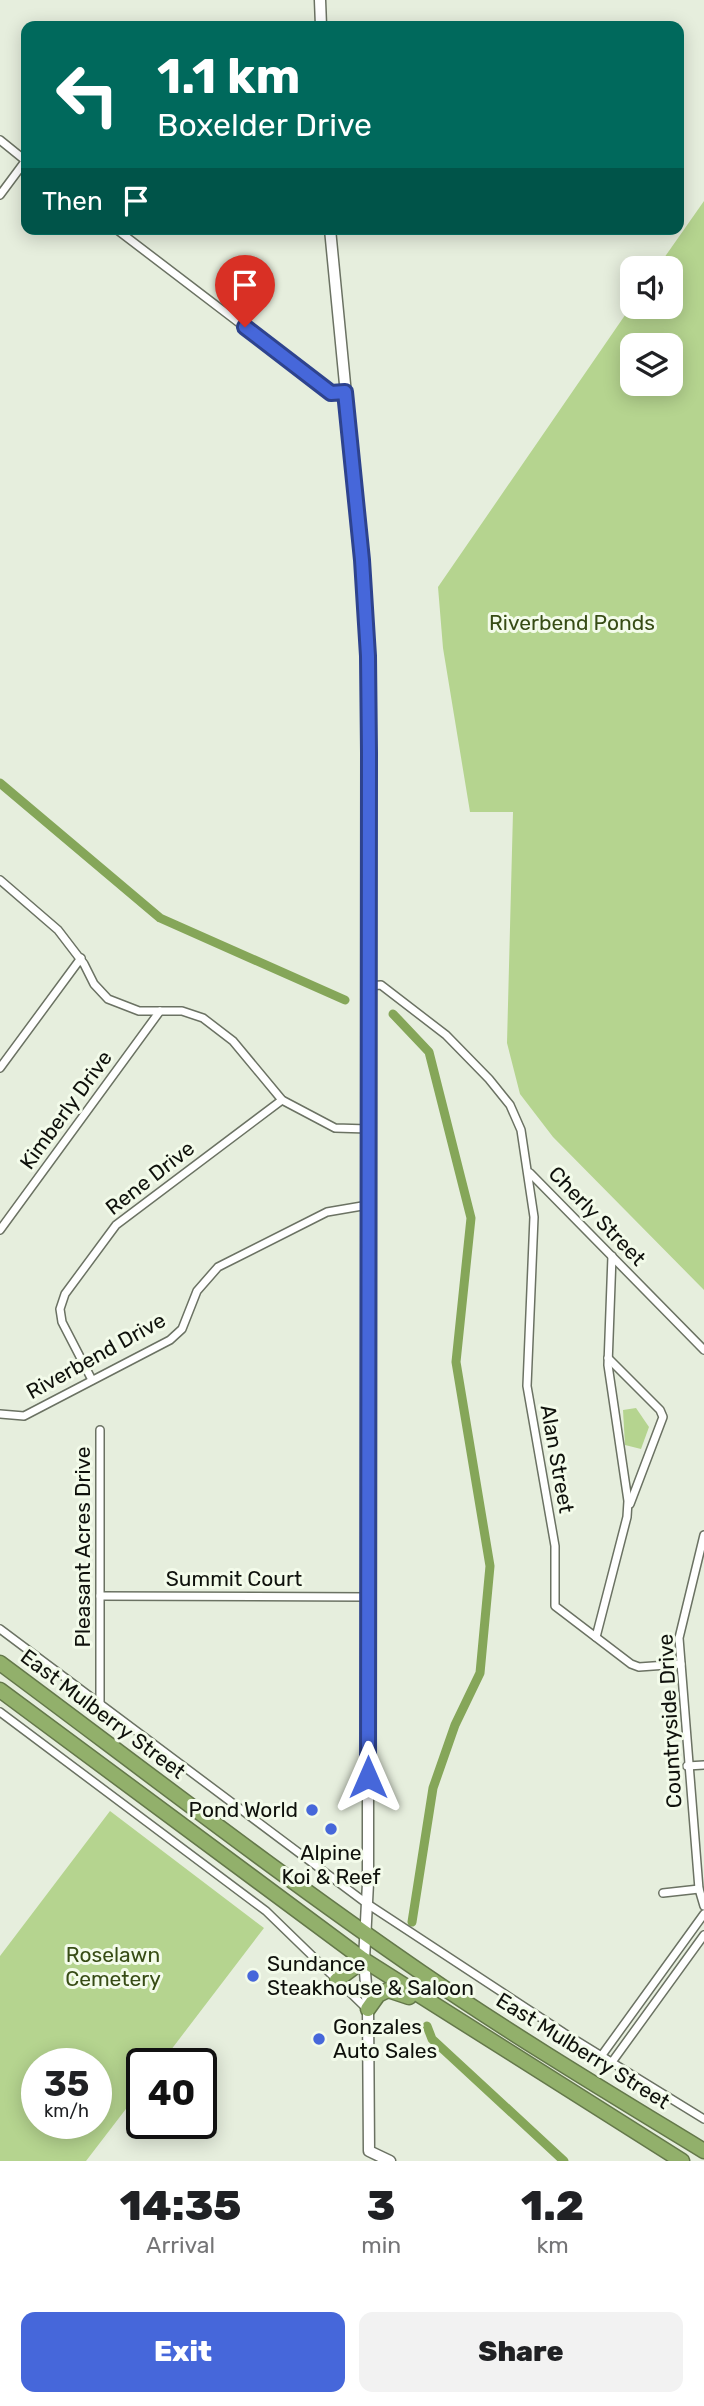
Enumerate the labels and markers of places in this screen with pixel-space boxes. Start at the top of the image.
pin [215,255,275,327]
place label: Pond World [189,1797,298,1822]
marker: Pond World [304,1802,320,1818]
marker: Alpine Koi & Reef [323,1821,339,1837]
place label: Alpine Koi & Reef [281,1840,381,1889]
place label: Sundance Steakhouse & Saloon [267,1951,474,2000]
marker: Sundance Steakhouse & Saloon [245,1968,261,1984]
place label: Gonzales Auto Sales [333,2014,437,2063]
marker: Gonzales Auto Sales [311,2031,327,2047]

